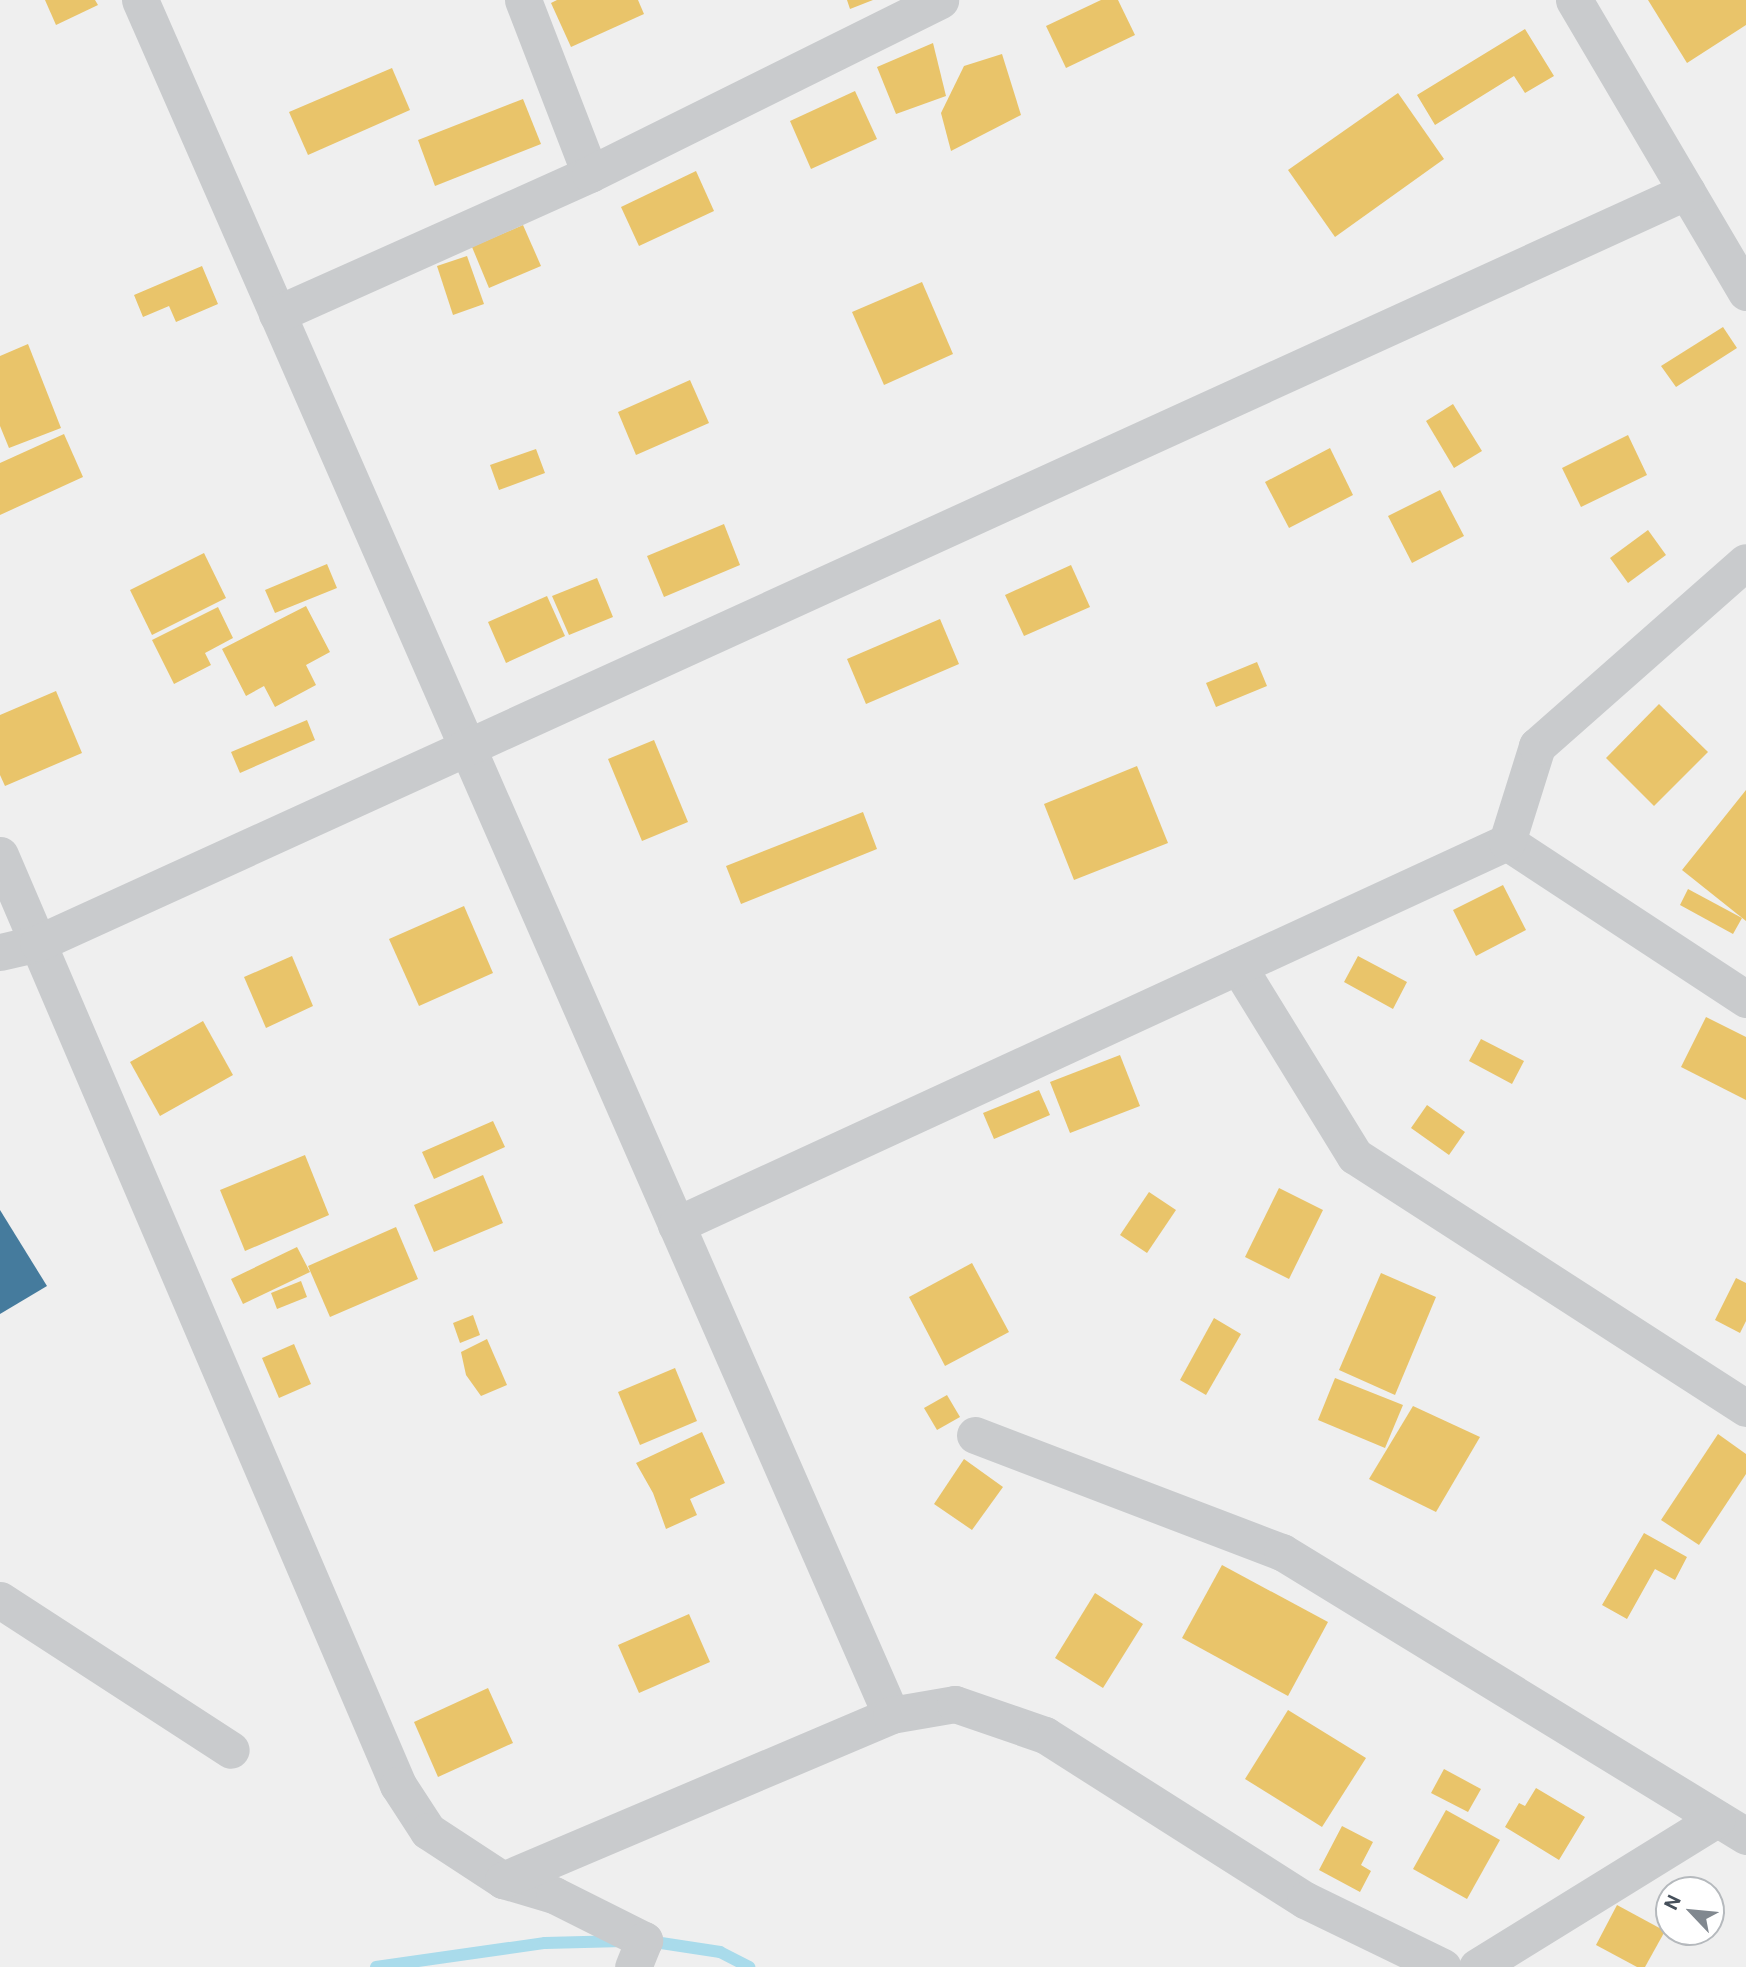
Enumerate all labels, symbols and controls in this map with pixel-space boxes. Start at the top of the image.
north arrow [1655,1876,1725,1946]
text: N [1659,1891,1686,1914]

